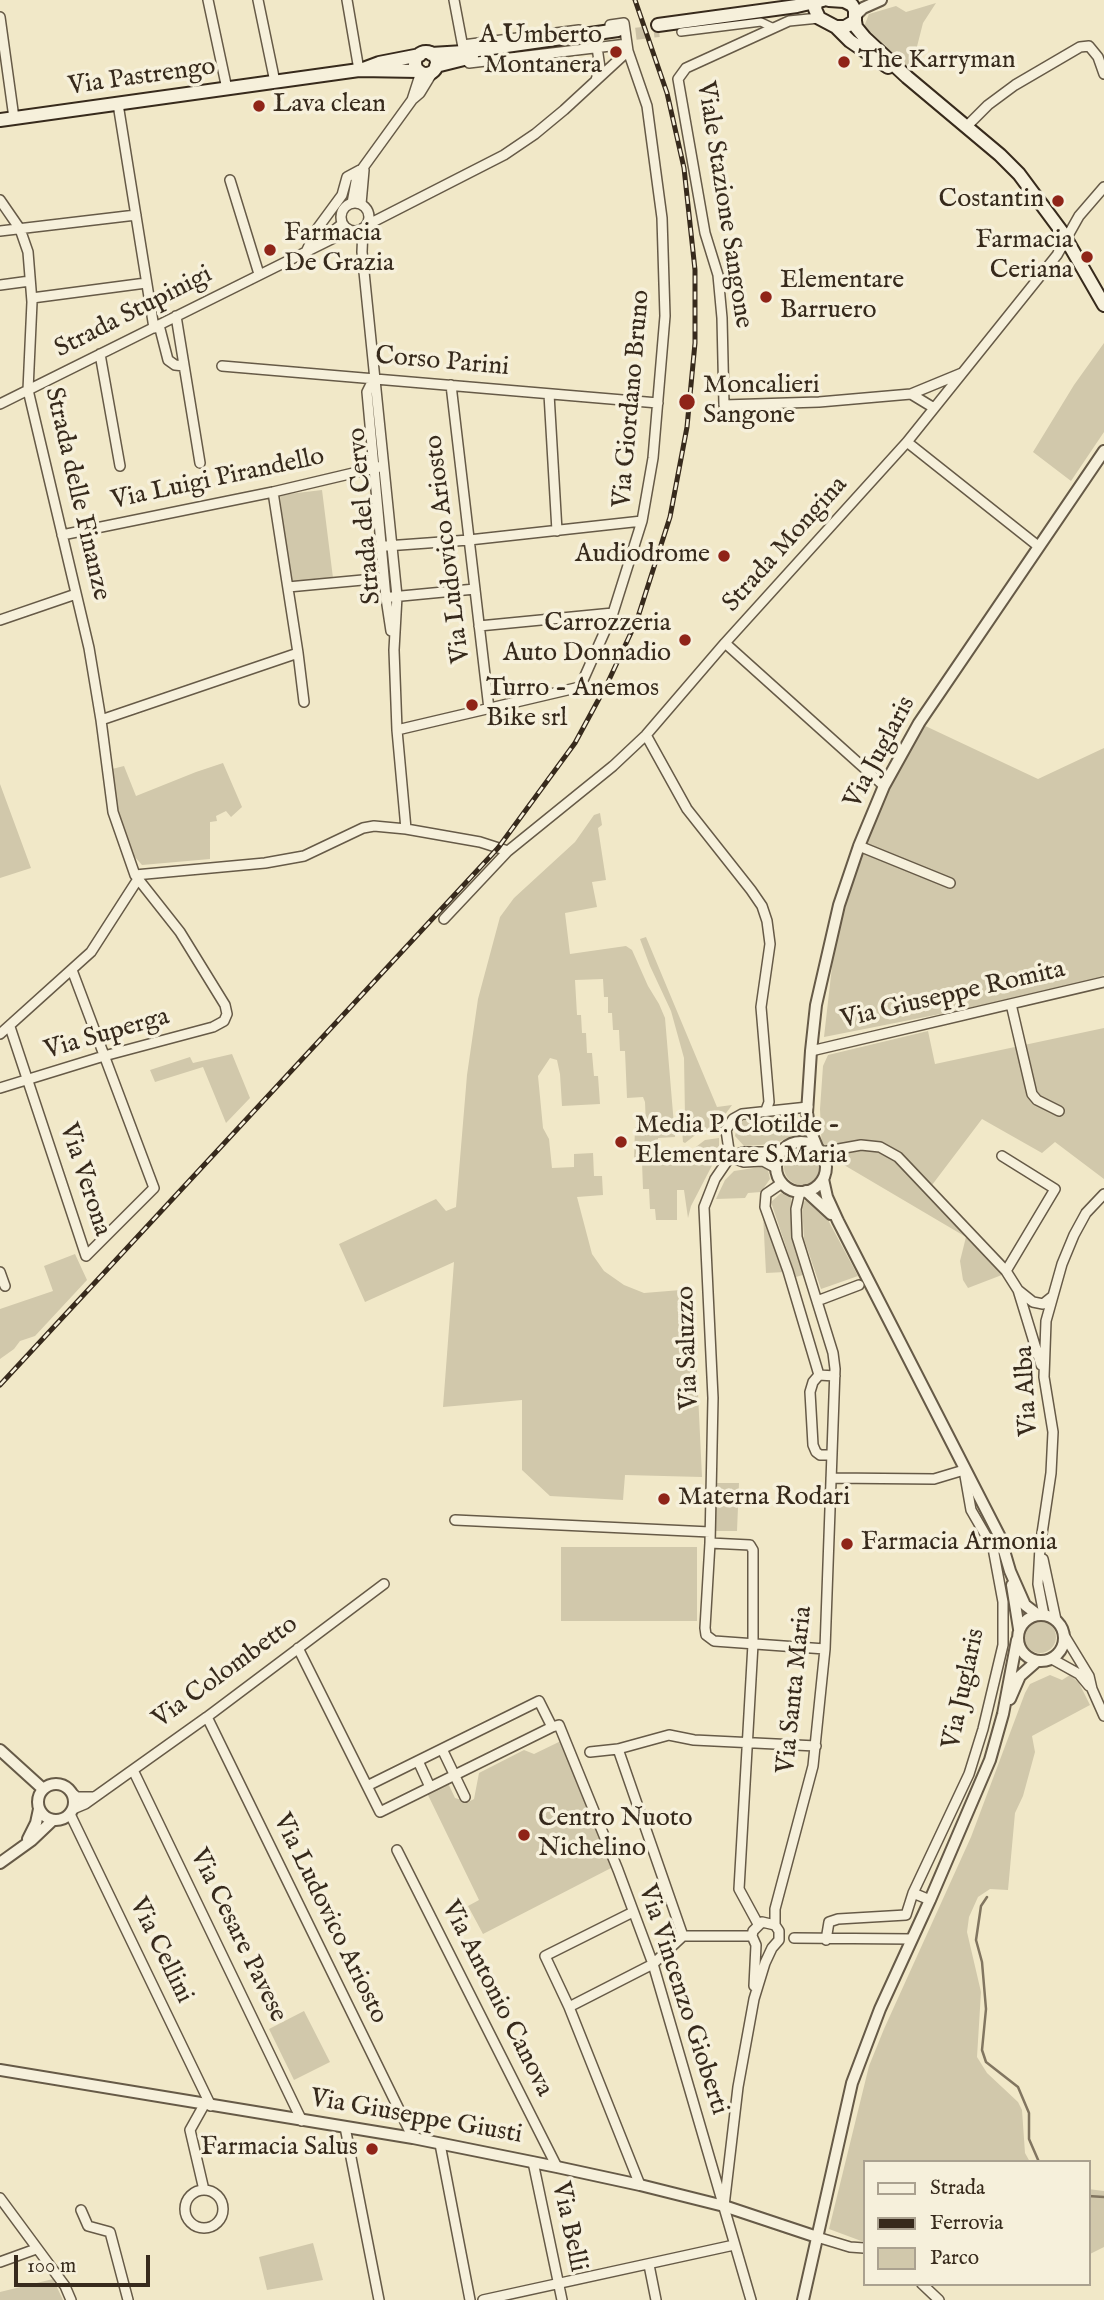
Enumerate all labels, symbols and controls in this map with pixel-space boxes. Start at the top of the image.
place label: A Umberto Montanera [479,21,602,82]
marker: A Umberto Montanera [608,44,624,60]
place label: The Karryman [858,46,1016,78]
street label: Via Pastrengo [66,52,218,104]
marker: The Karryman [836,54,852,70]
street label: Viale Stazione Sangone [688,79,758,331]
place label: Lava clean [273,90,386,122]
marker: Lava clean [251,98,267,114]
place label: Costantin [939,185,1044,217]
marker: Costantin [1050,193,1066,209]
place label: Farmacia De Grazia [284,219,394,280]
place label: Farmacia Ceriana [975,226,1073,288]
marker: Farmacia De Grazia [262,242,278,258]
marker: Farmacia Ceriana [1079,249,1095,265]
street label: Strada Stupinigi [50,260,218,366]
place label: Elementare Barruero [780,266,904,328]
street label: Via Giordano Bruno [608,289,658,509]
marker: Elementare Barruero [758,289,774,305]
street label: Corso Parini [374,342,510,384]
place label: Moncalieri Sangone [703,371,820,432]
street label: Strada delle Finanze [36,384,116,604]
marker: Moncalieri Sangone [677,392,697,412]
street label: Strada del Cervo [343,426,389,606]
street label: Via Ludovico Ariosto [420,433,478,665]
street label: Via Luigi Pirandello [109,442,327,518]
street label: Strada Mongina [717,471,855,619]
place label: Audiodrome [575,540,710,572]
marker: Audiodrome [716,548,732,564]
place label: Carrozzeria Auto Donnadio [503,609,671,670]
marker: Carrozzeria Auto Donnadio [677,632,693,648]
place label: Turro - Anemos Bike srl [486,674,659,736]
street label: Via Juglaris [839,692,923,814]
marker: Turro - Anemos Bike srl [464,697,480,713]
street label: Via Giuseppe Romita [838,955,1068,1037]
street label: Via Superga [41,1002,173,1068]
place label: Media P. Clotilde - Elementare S.Maria [635,1111,847,1172]
street label: Via Verona [51,1120,117,1240]
marker: Media P. Clotilde - Elementare S.Maria [613,1134,629,1150]
street label: Via Saluzzo [671,1286,707,1410]
street label: Via Alba [1010,1345,1046,1437]
place label: Materna Rodari [678,1483,850,1515]
marker: Materna Rodari [656,1491,672,1507]
place label: Farmacia Armonia [861,1528,1057,1560]
marker: Farmacia Armonia [839,1536,855,1552]
street label: Via Santa Maria [772,1605,820,1775]
street label: Via Colombetto [147,1610,305,1736]
street label: Via Juglaris [937,1626,993,1752]
place label: Centro Nuoto Nichelino [538,1804,693,1866]
street label: Via Ludovico Ariosto [265,1809,393,2029]
marker: Centro Nuoto Nichelino [516,1827,532,1843]
street label: Via Cesare Pavese [182,1844,292,2028]
street label: Via Vincenzo Gioberti [630,1881,734,2119]
street label: Via Cellini [121,1893,199,2009]
street label: Via Antonio Canova [433,1896,559,2102]
street label: Via Giuseppe Giusti [308,2084,524,2152]
place label: Farmacia Salus [201,2133,358,2165]
marker: Farmacia Salus [364,2141,380,2157]
legend [862,2160,1090,2286]
text: Strada [930,2175,985,2202]
street label: Via Belli [543,2179,593,2275]
text: Ferrovia [930,2210,1003,2237]
scale bar [18,2240,154,2284]
text: Parco [930,2245,979,2272]
text: 100 m [27,2253,76,2280]

